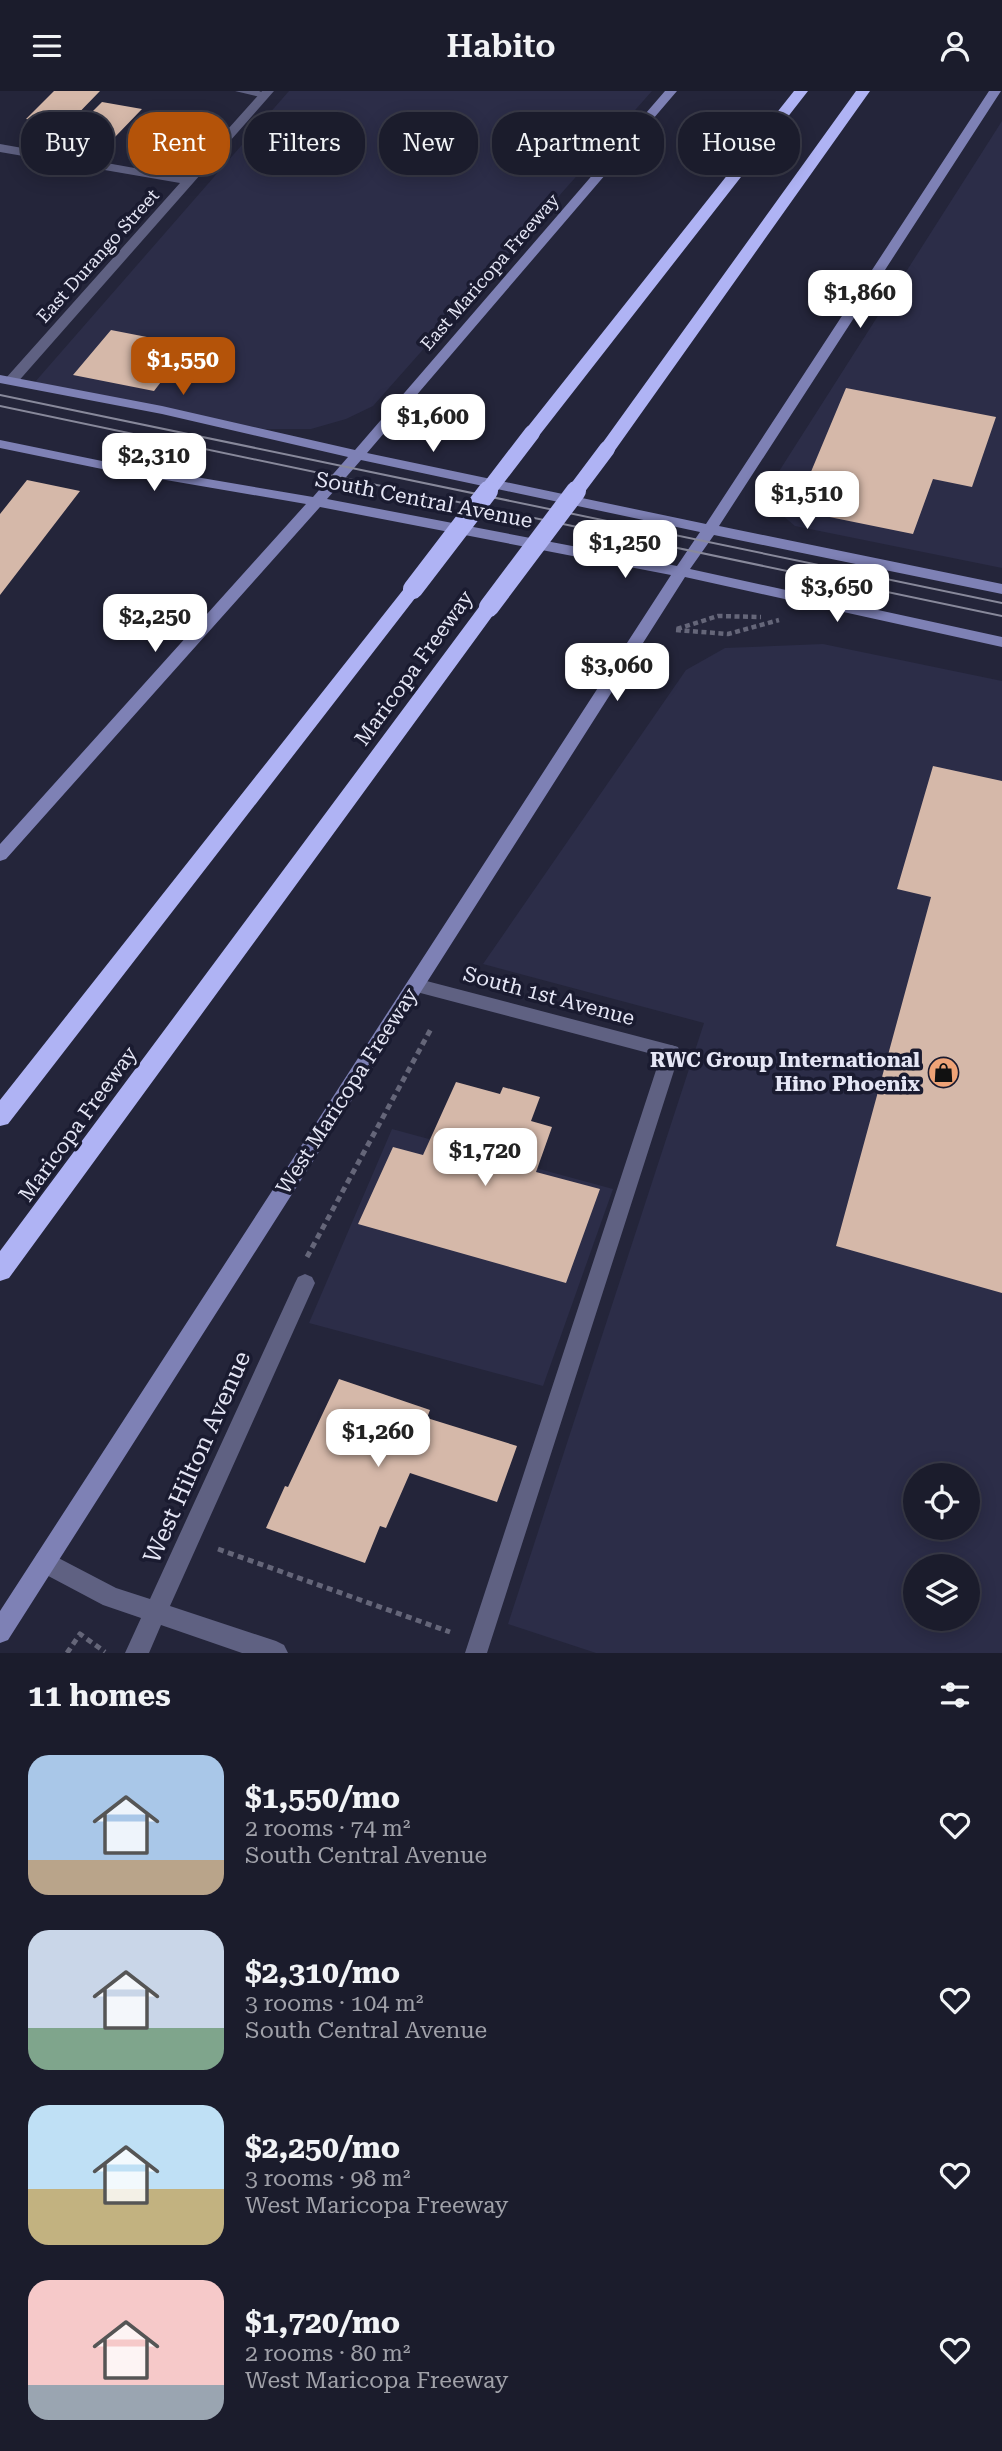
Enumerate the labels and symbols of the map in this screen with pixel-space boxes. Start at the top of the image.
street label: East Durango Street [32,185,163,327]
street label: East Maricopa Freeway [416,189,563,354]
pin: $1,860 [803,271,917,330]
pin: $1,550 [126,337,240,397]
pin: $1,600 [376,395,490,454]
pin: $2,310 [97,433,211,493]
street label: South Central Avenue [313,467,535,533]
pin: $1,510 [750,471,864,531]
pin: $1,250 [568,521,682,580]
pin: $3,650 [780,565,894,624]
street label: Maricopa Freeway [350,585,479,750]
pin: $2,250 [98,595,212,654]
pin: $3,060 [560,643,674,703]
street label: South 1st Avenue [461,962,637,1030]
street label: West Maricopa Freeway [271,983,423,1198]
street label: Maricopa Freeway [14,1041,143,1206]
place label: RWC Group International Hino Phoenix [650,1048,921,1096]
shop icon: RWC Group International Hino Phoenix [926,1055,960,1089]
pin: $1,720 [428,1129,542,1188]
street label: West Hilton Avenue [138,1347,256,1567]
pin: $1,260 [321,1409,435,1469]

